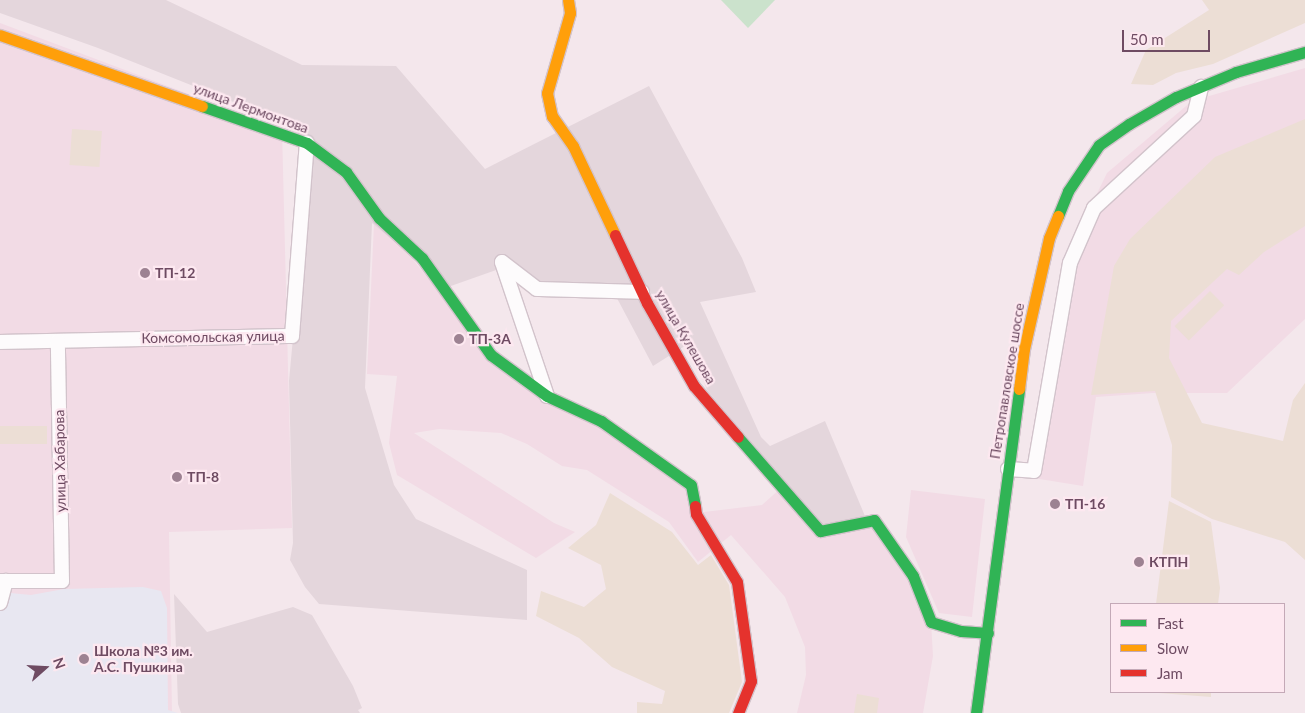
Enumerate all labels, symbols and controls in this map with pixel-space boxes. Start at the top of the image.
scale bar [1125,20,1212,52]
text: 50 m [1130,30,1164,48]
street label: улица Лермонтова [191,79,311,137]
place label: ТП-12 [155,265,195,281]
marker: ТП-12 [139,267,151,279]
street label: улица Кулешова [652,287,720,387]
street label: Петропавловское шоссе [986,302,1028,460]
street label: Комсомольская улица [141,327,285,347]
place label: ТП-3А [469,331,511,347]
marker: ТП-3А [453,333,465,345]
street label: улица Хабарова [51,410,69,512]
place label: ТП-8 [187,469,219,485]
marker: ТП-8 [171,471,183,483]
place label: ТП-16 [1065,496,1105,512]
marker: ТП-16 [1049,498,1061,510]
place label: КТПН [1149,554,1188,570]
marker: КТПН [1133,556,1145,568]
legend [1110,603,1285,693]
text: Fast [1157,614,1184,632]
text: Slow [1157,639,1189,657]
north arrow [20,643,70,693]
place label: Школа №3 им. А.С. Пушкина [94,643,193,676]
marker: Школа №3 им. А.С. Пушкина [78,653,90,665]
text: N [50,655,69,671]
text: Jam [1157,664,1183,682]

